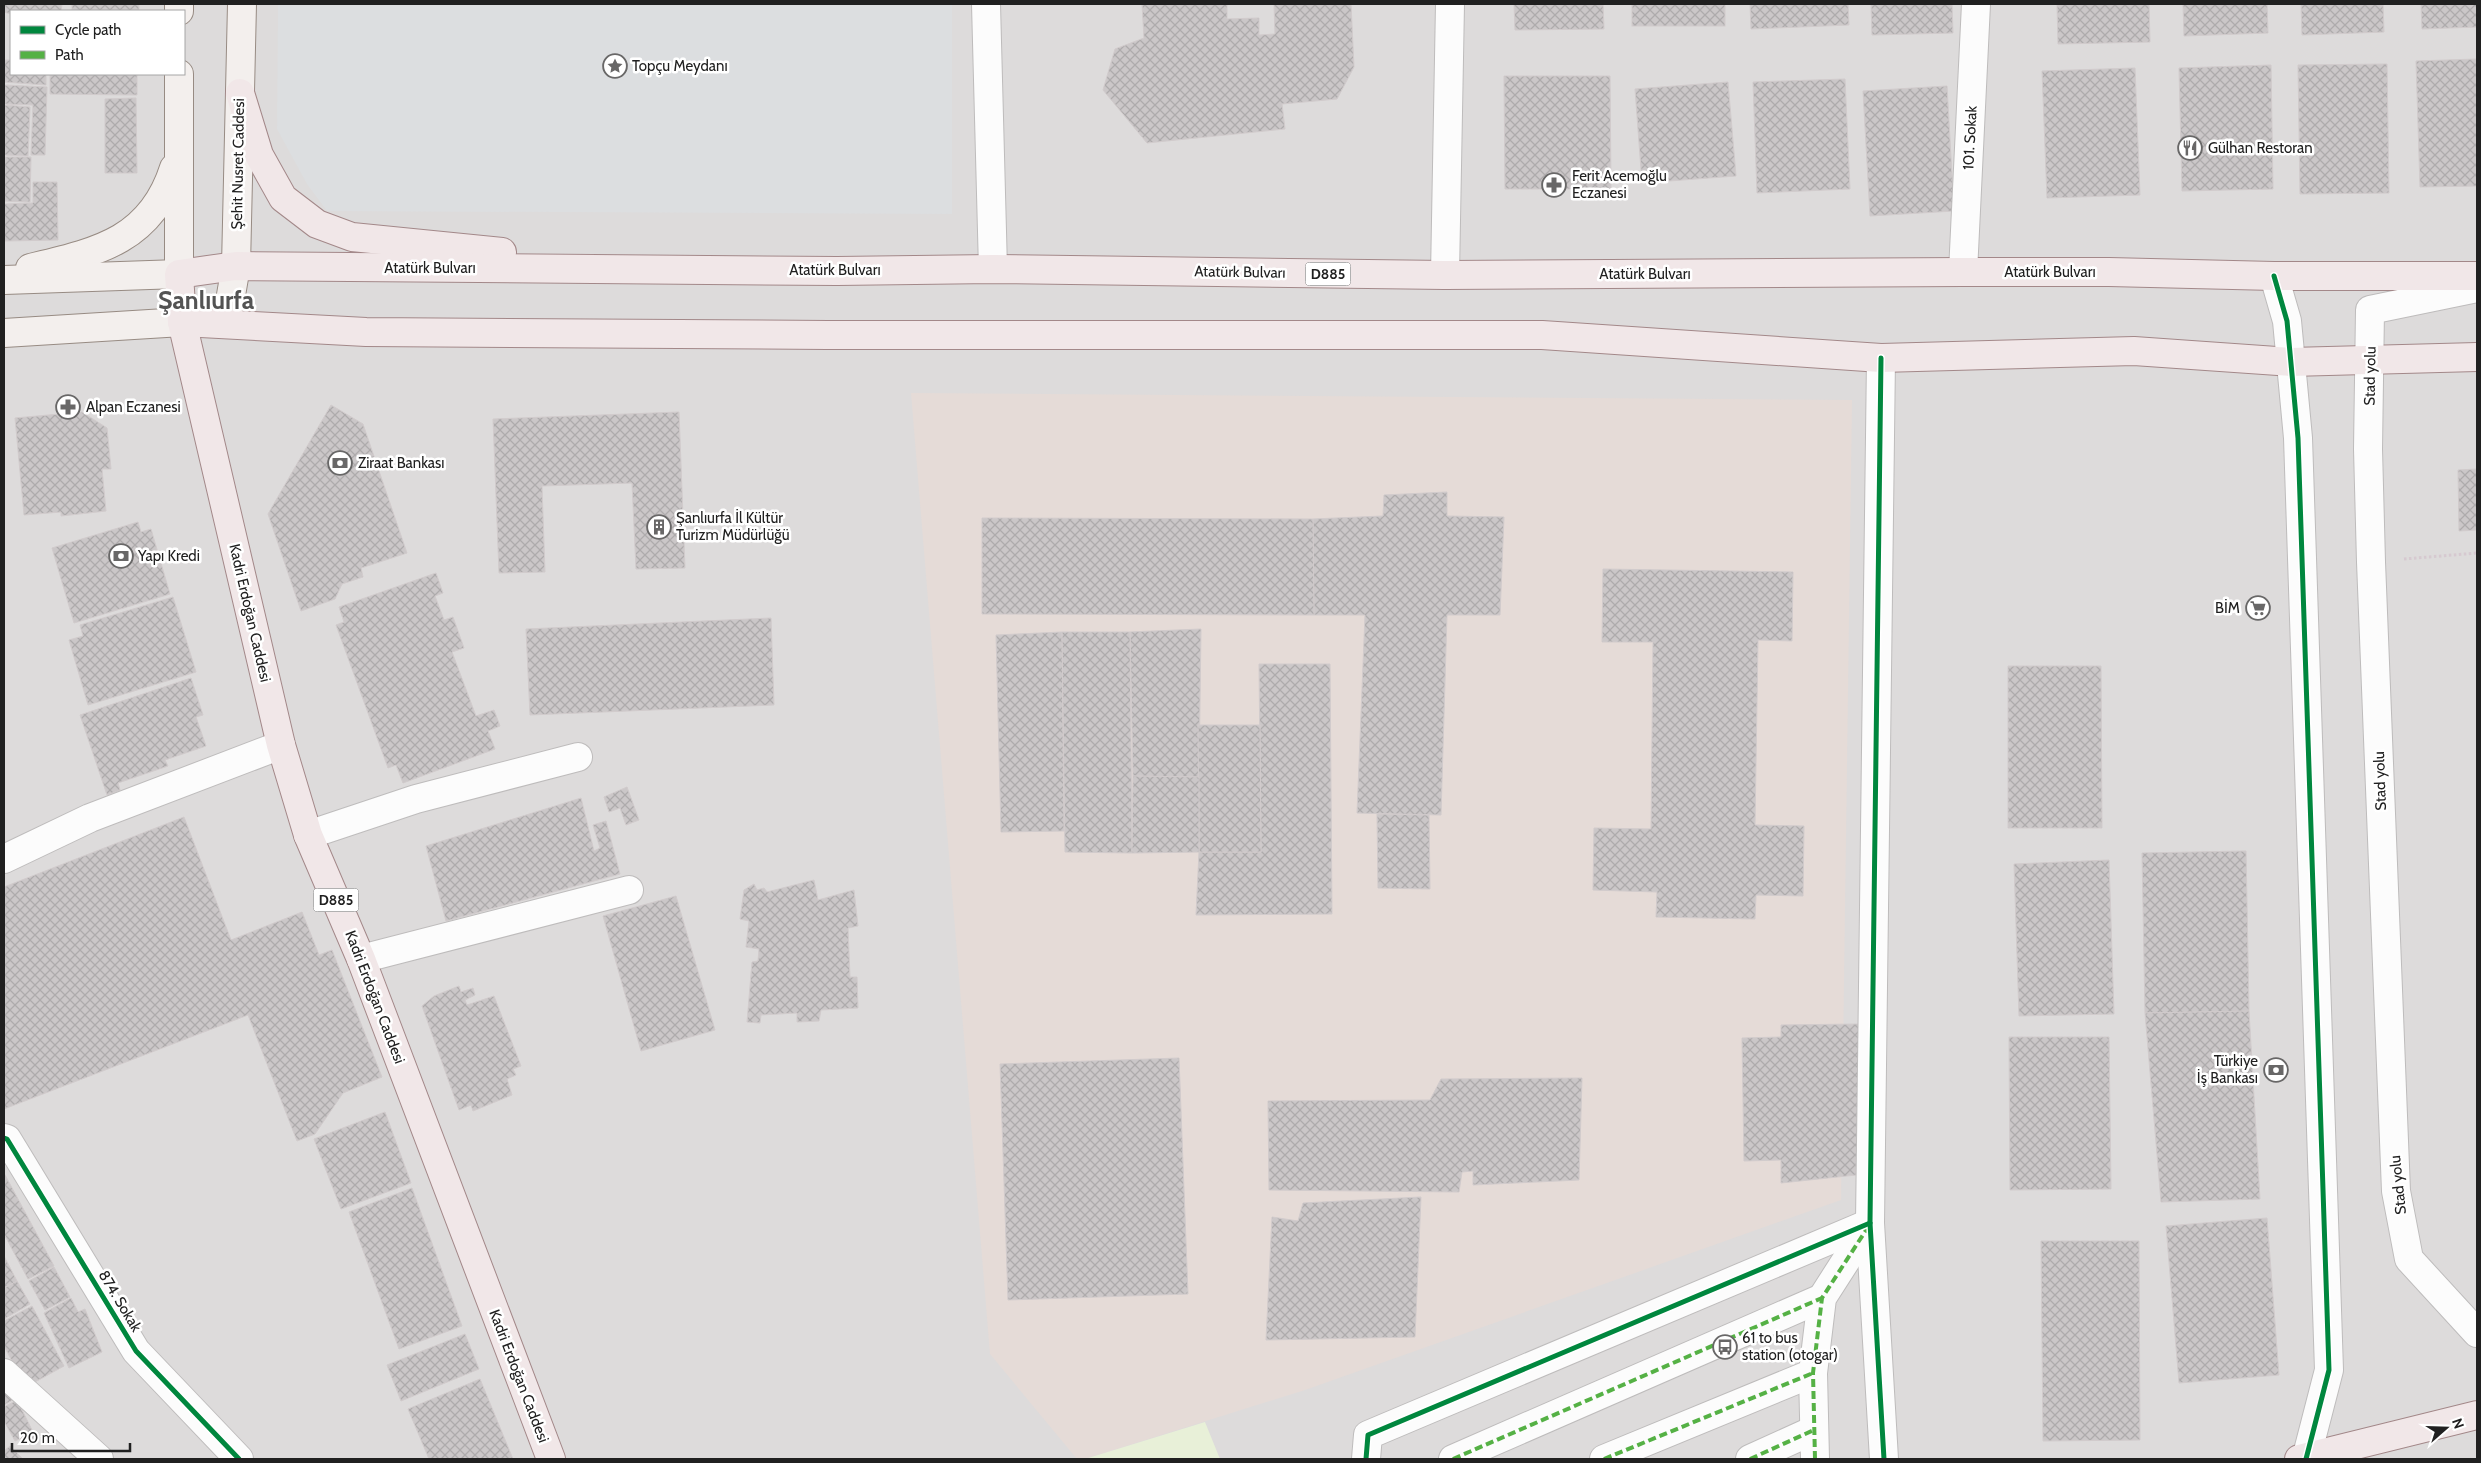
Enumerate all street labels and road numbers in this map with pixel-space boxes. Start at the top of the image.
street label: Şehit Nusret Caddesi [228,98,248,230]
street label: 101. Sokak [1959,105,1981,171]
street label: Atatürk Bulvarı [384,259,476,277]
street label: Atatürk Bulvarı [789,261,881,279]
street label: Atatürk Bulvarı [1194,262,1286,282]
road number: D885 [1306,262,1350,286]
street label: Atatürk Bulvarı [2004,263,2096,281]
street label: Atatürk Bulvarı [1599,265,1691,283]
street label: Stad yolu [2360,346,2380,406]
street label: Kadri Erdoğan Caddesi [225,542,275,684]
street label: Stad yolu [2370,751,2390,811]
road number: D885 [314,888,358,912]
street label: Kadri Erdoğan Caddesi [341,928,409,1066]
street label: Stad yolu [2386,1154,2410,1216]
street label: 874. Sokak [95,1267,146,1335]
street label: Kadri Erdoğan Caddesi [485,1307,553,1445]

